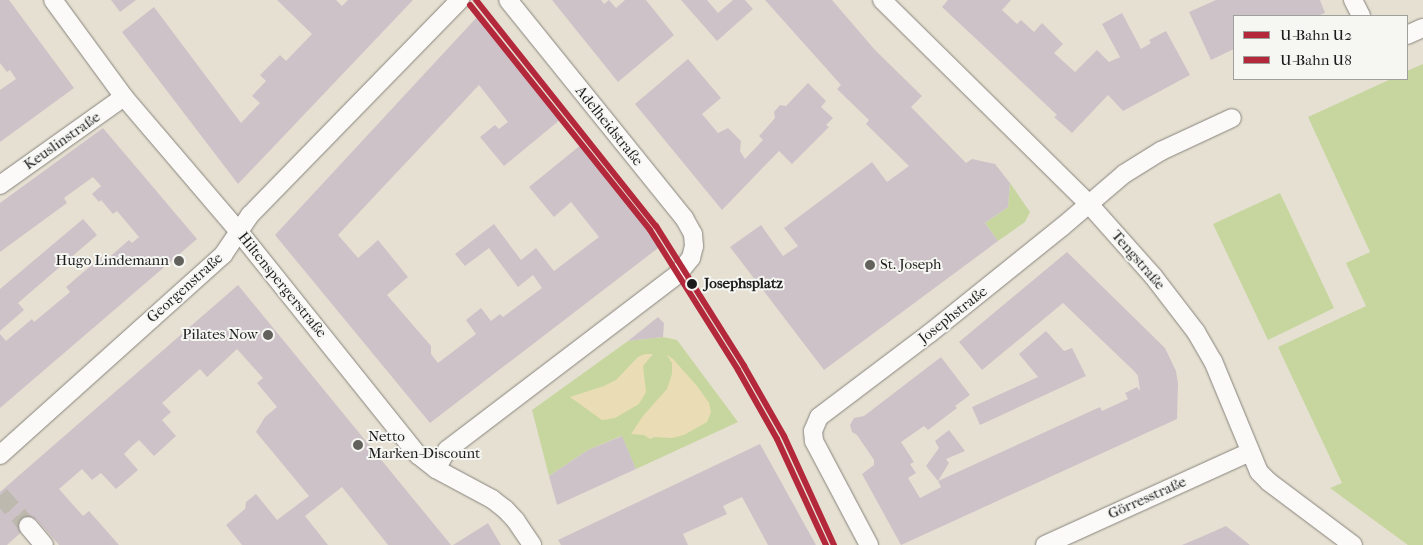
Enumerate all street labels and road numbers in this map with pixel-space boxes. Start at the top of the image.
street label: Adelheidstraße [571,82,647,170]
street label: Keuslinstraße [20,108,104,174]
street label: Tengstraße [1107,227,1169,293]
street label: Hiltenspergerstraße [234,228,330,342]
street label: Georgenstraße [143,249,227,327]
street label: Josephstraße [915,283,991,347]
street label: Görresstraße [1105,473,1189,523]

